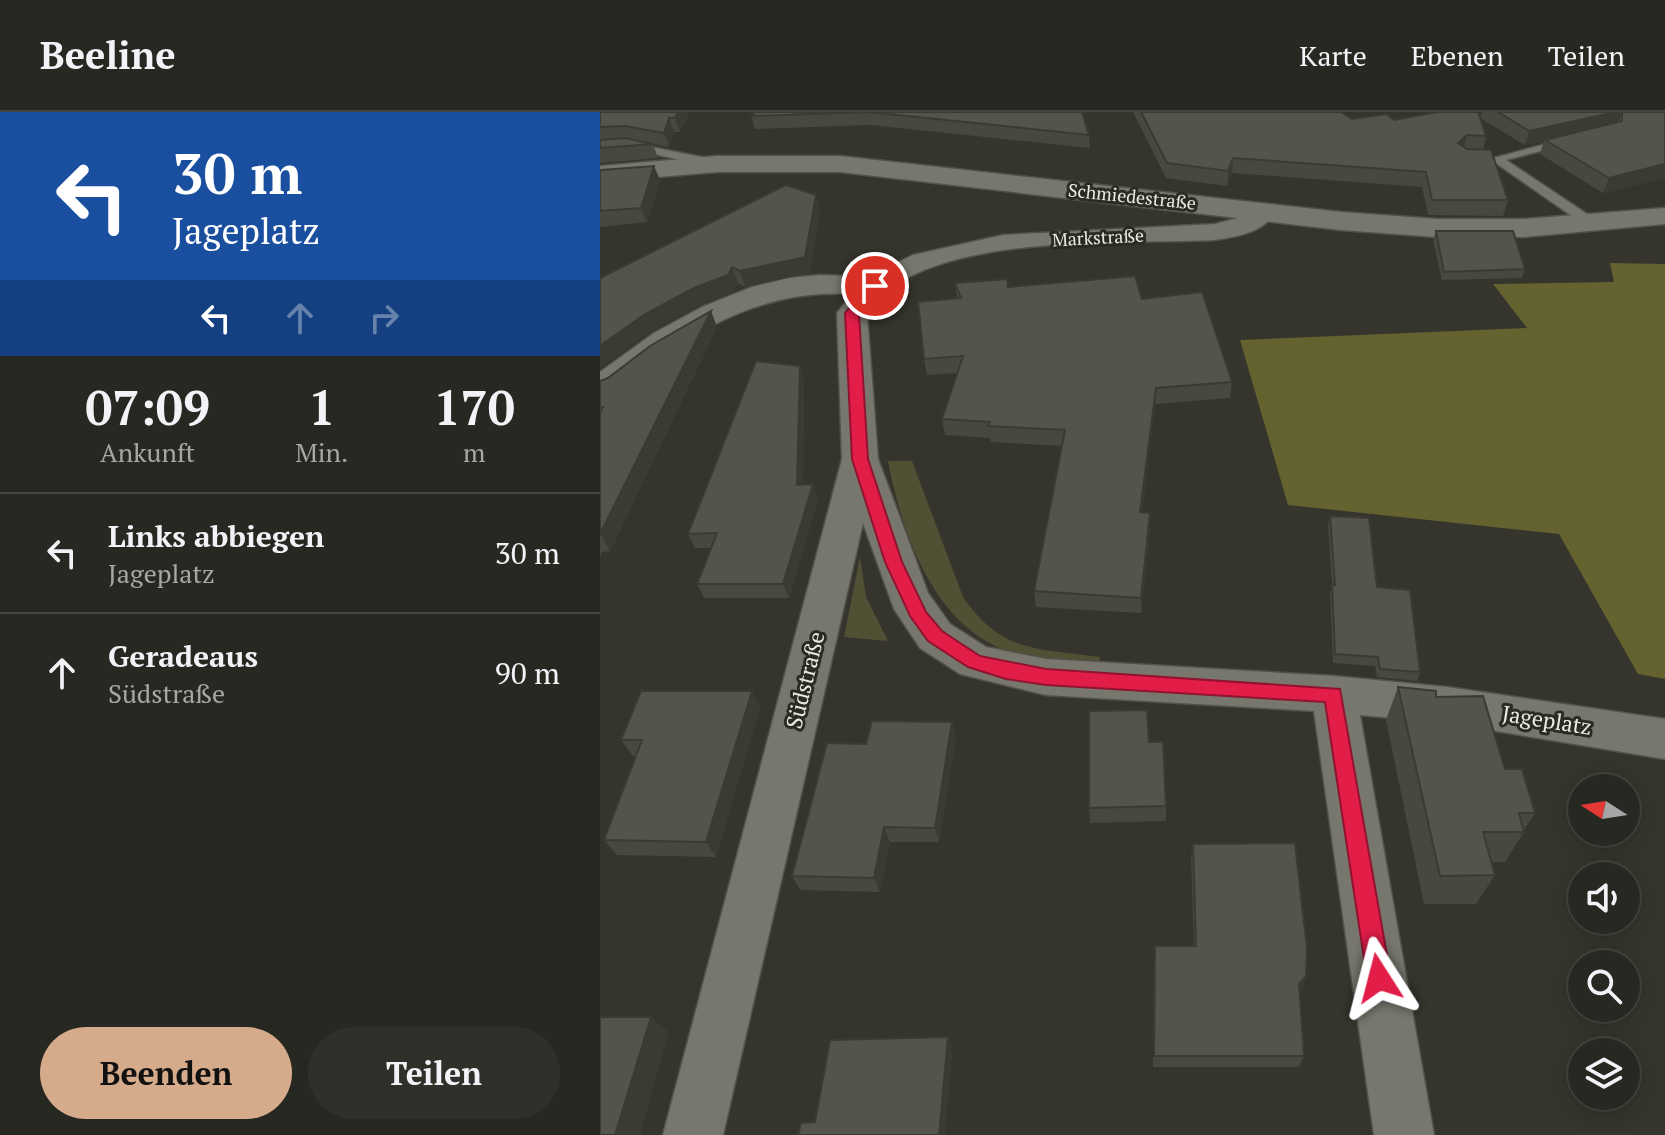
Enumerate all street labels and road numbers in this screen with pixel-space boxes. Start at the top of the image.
street label: Schmiedestraße [1067,177,1197,215]
street label: Markstraße [1051,223,1144,251]
street label: Südstraße [778,628,831,731]
street label: Jageplatz [1500,698,1594,741]

